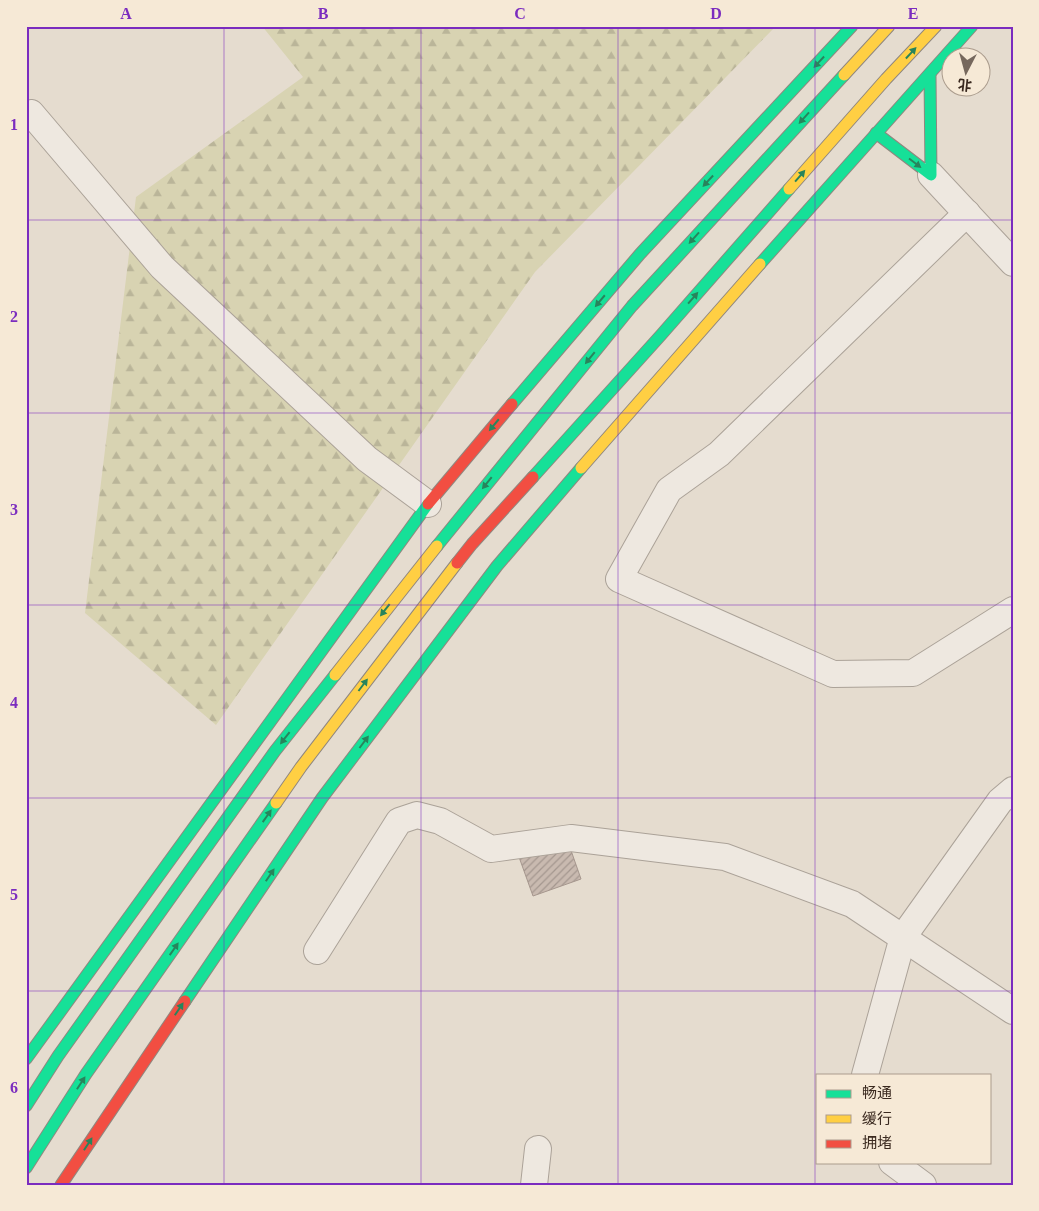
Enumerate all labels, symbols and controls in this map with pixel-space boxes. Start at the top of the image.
text: A [120,5,132,22]
text: B [318,5,329,22]
text: C [514,5,526,22]
text: D [710,5,722,22]
text: E [908,5,918,22]
one-way arrow [905,47,917,59]
north arrow [942,48,992,98]
one-way arrow [813,55,825,67]
text: 北 [957,76,972,93]
one-way arrow [798,111,810,123]
text: 1 [10,116,18,133]
one-way arrow [908,158,922,168]
one-way arrow [795,170,806,183]
one-way arrow [702,174,714,186]
one-way arrow [689,231,700,244]
one-way arrow [687,293,699,305]
one-way arrow [594,295,605,308]
text: 2 [10,308,18,325]
one-way arrow [584,351,595,364]
one-way arrow [489,419,500,432]
one-way arrow [481,476,492,489]
text: 3 [10,501,18,518]
one-way arrow [380,603,391,616]
one-way arrow [358,679,369,692]
text: 4 [10,694,18,711]
one-way arrow [280,731,291,744]
one-way arrow [359,735,369,749]
one-way arrow [262,809,272,823]
one-way arrow [265,868,275,881]
text: 5 [10,886,18,903]
one-way arrow [169,942,179,956]
one-way arrow [174,1002,184,1016]
legend [816,1074,992,1164]
one-way arrow [76,1076,86,1089]
text: 6 [10,1079,18,1096]
text: 畅通 [862,1085,892,1101]
text: 缓行 [862,1111,892,1127]
text: 拥堵 [862,1135,892,1151]
one-way arrow [83,1137,93,1151]

